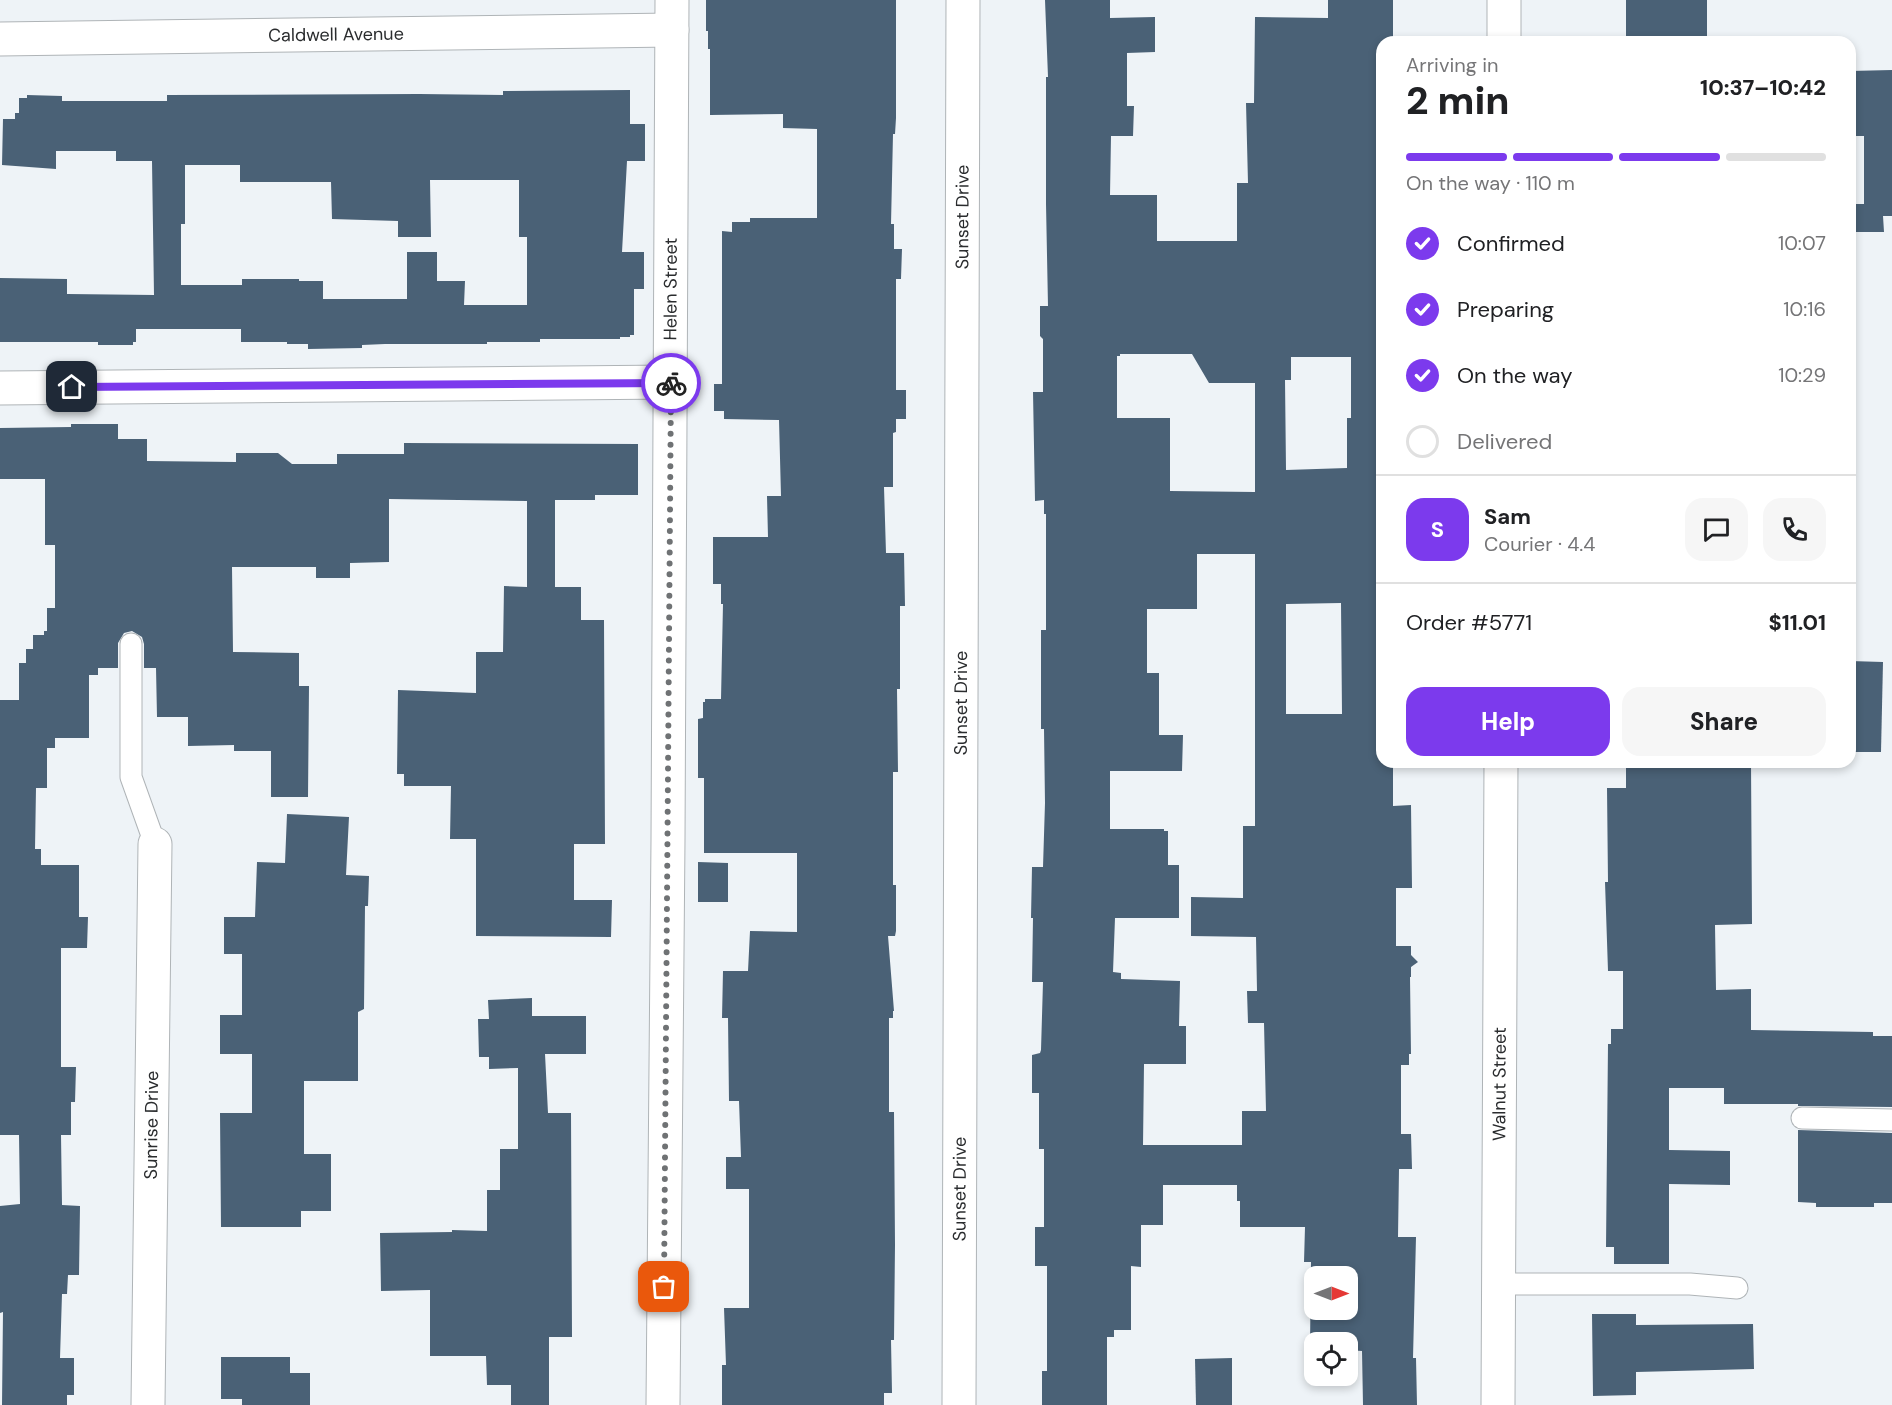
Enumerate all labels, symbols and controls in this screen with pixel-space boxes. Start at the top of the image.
street label: Caldwell Avenue [268,22,404,47]
text: Arriving in [1406,52,1498,78]
text: 10:37–10:42 [1700,73,1826,102]
text: 2 min [1406,75,1510,126]
street label: Sunset Drive [950,165,975,269]
text: On the way · 110 m [1406,170,1575,196]
icon: check [1406,227,1439,260]
text: Confirmed [1457,229,1565,258]
text: 10:07 [1778,230,1826,256]
street label: Helen Street [658,237,683,341]
icon: check [1406,293,1439,326]
text: Preparing [1457,295,1554,324]
text: 10:16 [1783,296,1826,322]
courier [641,353,701,413]
icon: check [1406,359,1439,392]
pin [46,361,97,412]
text: On the way [1457,361,1572,390]
text: 10:29 [1778,362,1826,388]
icon: bike [655,367,688,400]
icon: home [55,370,88,403]
text: Delivered [1457,427,1552,456]
button: chat [1685,498,1748,561]
button: phone [1763,498,1826,561]
text: Sam [1484,502,1531,531]
text: S [1431,515,1444,544]
text: Courier · 4.4 [1484,531,1595,557]
text: Order #5771 [1406,608,1532,637]
text: $11.01 [1769,608,1826,637]
street label: Sunset Drive [949,651,973,755]
button: Help [1406,687,1610,756]
button: Share [1622,687,1826,756]
street label: Walnut Street [1487,1027,1512,1141]
street label: Sunrise Drive [139,1070,164,1180]
street label: Sunset Drive [947,1137,972,1241]
pin [638,1261,689,1312]
north arrow [1304,1266,1358,1320]
map controls [1304,1266,1358,1386]
icon: bag [647,1270,680,1303]
button: locate [1304,1332,1358,1386]

